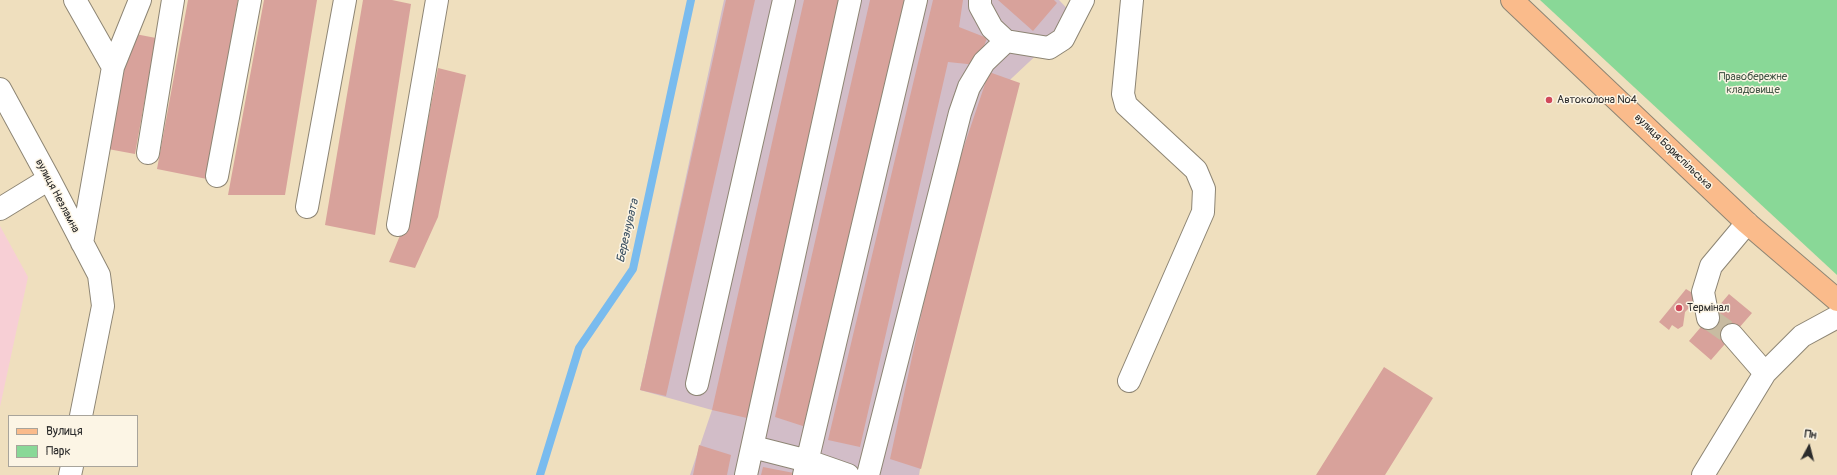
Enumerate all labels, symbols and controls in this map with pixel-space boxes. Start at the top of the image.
park label: Правобережне кладовище [1719,70,1787,96]
place label: Автоколона №4 [1557,93,1637,107]
marker: Автоколона №4 [1544,95,1554,105]
street label: вулиця Бориспільська [1631,111,1715,193]
street label: вулиця Незламна [32,157,82,235]
water label: Березнувата [614,198,642,264]
place label: Термінал [1687,301,1729,315]
marker: Термінал [1674,303,1684,313]
legend [8,415,138,467]
text: Вулиця [46,424,83,439]
north arrow [1789,427,1829,467]
text: Пн [1804,427,1817,442]
text: Парк [46,444,71,459]

